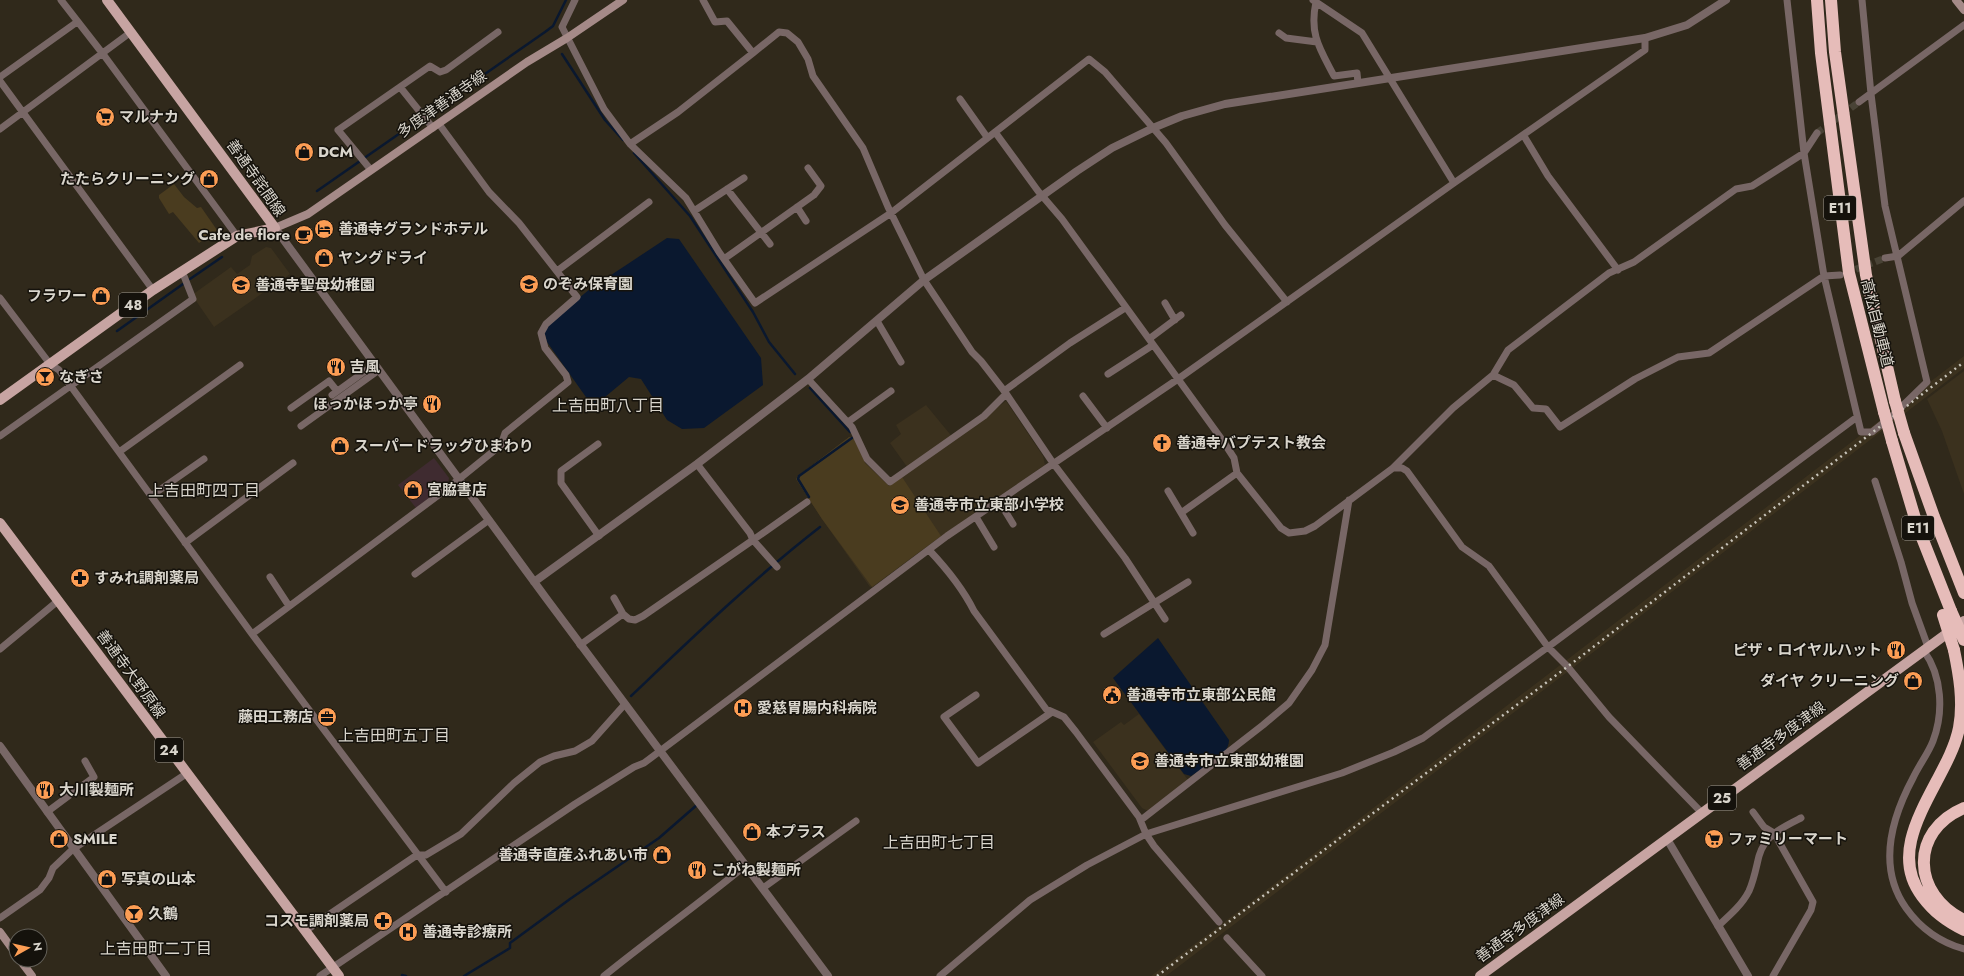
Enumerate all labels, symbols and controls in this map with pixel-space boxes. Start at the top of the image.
street label: 多度津善通寺線 [393,65,491,143]
supermarket icon: マルナカ [94,106,116,128]
place label: マルナカ [119,106,179,128]
street label: 善通寺詫間線 [221,135,291,221]
shop icon: DCM [293,141,315,163]
place label: DCM [318,141,353,163]
place label: たたらクリーニング [60,168,195,190]
shop icon: たたらクリーニング [198,168,220,190]
road number: E11 [1824,196,1856,220]
hotel icon: 善通寺グランドホテル [313,218,335,240]
place label: 善通寺グランドホテル [338,218,488,240]
place label: Cafe de flore [198,224,290,246]
cafe icon: Cafe de flore [293,224,315,246]
shop icon: ヤングドライ [313,247,335,269]
place label: ヤングドライ [338,247,428,269]
school or university icon: のぞみ保育園 [518,273,540,295]
place label: のぞみ保育園 [543,273,633,295]
school or university icon: 善通寺聖母幼稚園 [230,274,252,296]
place label: 善通寺聖母幼稚園 [255,274,375,296]
street label: 高松自動車道 [1855,277,1899,369]
place label: フラワー [27,285,87,307]
shop icon: フラワー [90,285,112,307]
road number: 48 [119,293,147,317]
restaurant icon: 吉風 [325,356,347,378]
place label: 吉風 [350,356,380,378]
bar icon: なぎさ [34,366,56,388]
place label: なぎさ [59,366,104,388]
place label: ほっかほっか亭 [313,393,418,415]
restaurant icon: ほっかほっか亭 [421,393,443,415]
district label: 上吉田町八丁目 [552,394,664,417]
church icon: 善通寺バプテスト教会 [1151,432,1173,454]
place label: 善通寺バプテスト教会 [1176,432,1326,454]
shop icon: スーパードラッグひまわり [329,435,351,457]
place label: スーパードラッグひまわり [354,435,534,457]
district label: 上吉田町四丁目 [148,479,260,502]
shop icon: 宮脇書店 [402,479,424,501]
place label: 宮脇書店 [427,479,487,501]
school or university icon: 善通寺市立東部小学校 [889,494,911,516]
place label: 善通寺市立東部小学校 [914,494,1064,516]
road number: E11 [1902,516,1934,540]
pharmacy icon: すみれ調剤薬局 [69,567,91,589]
place label: すみれ調剤薬局 [94,567,199,589]
street label: 善通寺大野原線 [91,625,171,723]
place label: ピザ・ロイヤルハット [1732,639,1882,661]
restaurant icon: ピザ・ロイヤルハット [1885,639,1907,661]
place label: ダイヤ クリーニング [1760,670,1899,692]
shop icon: ダイヤ クリーニング [1902,670,1924,692]
public building icon: 善通寺市立東部公民館 [1101,684,1123,706]
place label: 善通寺市立東部公民館 [1126,684,1276,706]
street label: 善通寺多度津線 [1732,696,1830,776]
hospital icon: 愛慈胃腸内科病院 [732,697,754,719]
place label: 愛慈胃腸内科病院 [757,697,877,719]
place label: 藤田工務店 [238,706,313,728]
office icon: 藤田工務店 [316,706,338,728]
district label: 上吉田町五丁目 [338,724,450,747]
road number: 24 [155,738,183,762]
school or university icon: 善通寺市立東部幼稚園 [1129,750,1151,772]
place label: 善通寺市立東部幼稚園 [1154,750,1304,772]
restaurant icon: 大川製麺所 [34,779,56,801]
place label: 大川製麺所 [59,779,134,801]
road number: 25 [1708,786,1736,810]
shop icon: 本プラス [741,821,763,843]
place label: 本プラス [766,821,826,843]
shop icon: SMILE [48,828,70,850]
place label: SMILE [73,828,118,850]
supermarket icon: ファミリーマート [1703,828,1725,850]
place label: ファミリーマート [1728,828,1848,850]
district label: 上吉田町七丁目 [883,831,995,854]
place label: 善通寺直産ふれあい市 [498,844,648,866]
shop icon: 善通寺直産ふれあい市 [651,844,673,866]
restaurant icon: こがね製麺所 [686,859,708,881]
place label: こがね製麺所 [711,859,801,881]
shop icon: 写真の山本 [96,868,118,890]
place label: 写真の山本 [121,868,196,890]
street label: 善通寺多度津線 [1471,888,1569,968]
bar icon: 久鶴 [123,903,145,925]
place label: 久鶴 [148,903,178,925]
place label: コスモ調剤薬局 [264,910,369,932]
pharmacy icon: コスモ調剤薬局 [372,910,394,932]
hospital icon: 善通寺診療所 [397,921,419,943]
place label: 善通寺診療所 [422,921,512,943]
north arrow [8,928,48,968]
district label: 上吉田町二丁目 [100,937,212,960]
text: N [29,941,46,952]

